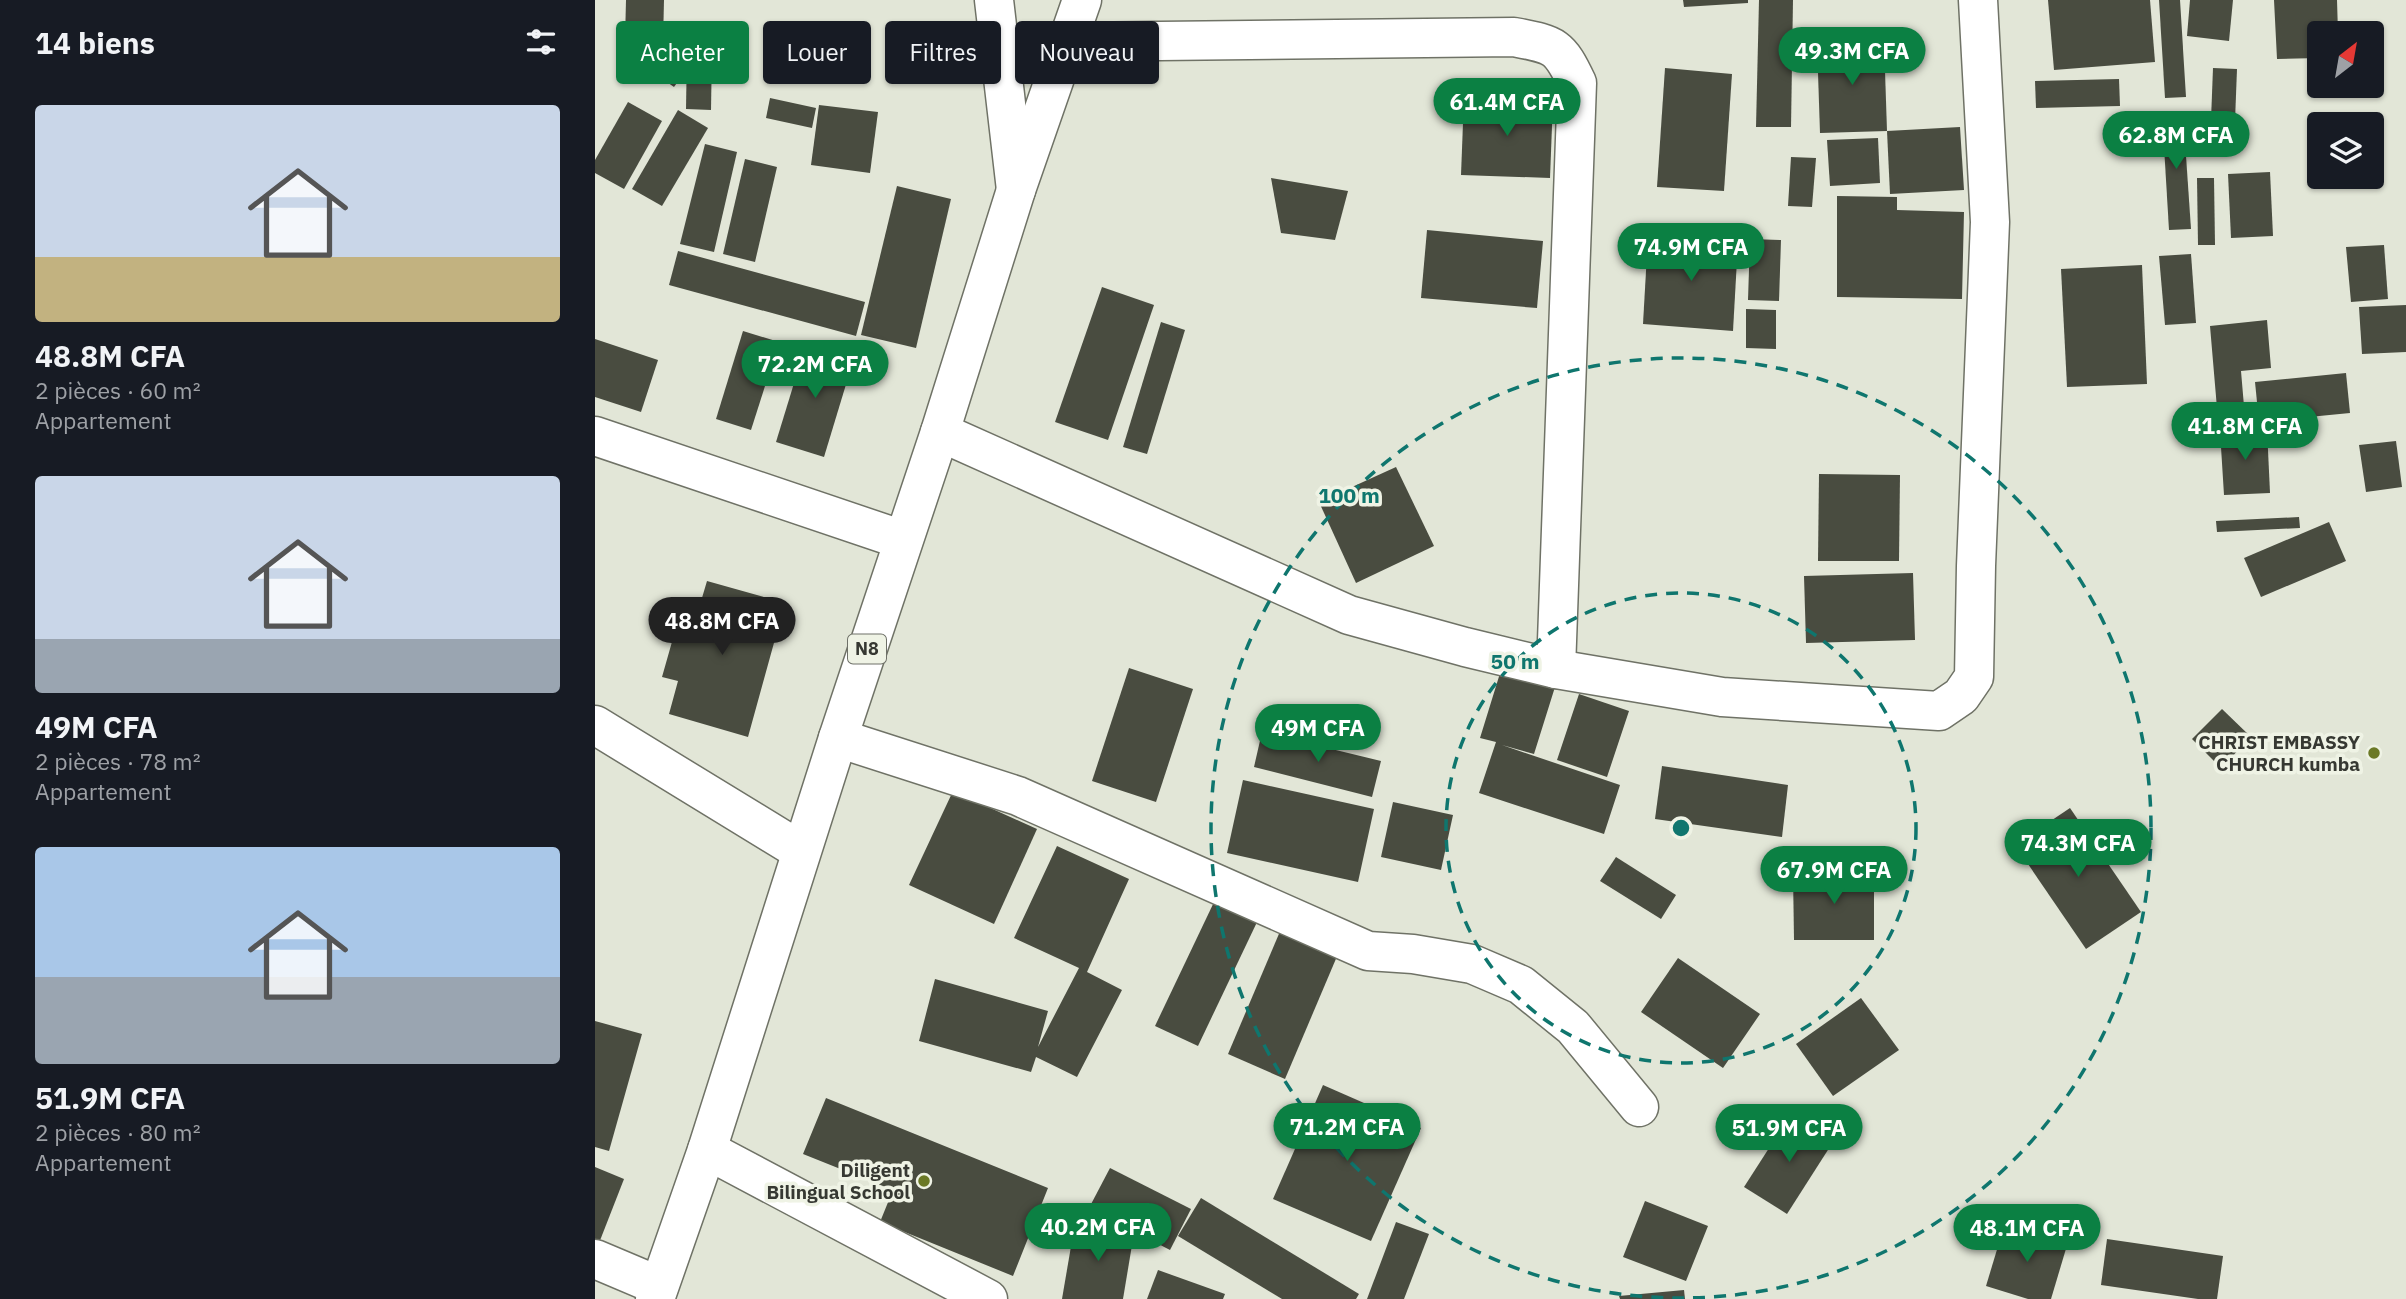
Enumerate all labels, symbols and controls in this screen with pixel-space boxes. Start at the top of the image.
chip: Acheter [616,21,749,84]
chip: Louer [763,21,871,84]
chip: Filtres [885,21,1001,84]
chip: Nouveau [1015,21,1159,84]
north arrow [2307,21,2383,98]
map controls [2307,21,2384,189]
text: 14 biens [35,23,155,62]
icon: filters [522,23,560,61]
pin: 49.3M CFA [1772,28,1932,87]
text: 49.3M CFA [1795,35,1909,65]
pin: 61.4M CFA [1427,78,1587,138]
text: 61.4M CFA [1450,86,1564,116]
pin: 62.8M CFA [2096,111,2256,171]
button: layers [2307,112,2384,189]
text: 62.8M CFA [2119,119,2233,149]
icon: home [235,150,361,276]
pin: 74.9M CFA [1611,224,1771,283]
text: 74.9M CFA [1634,231,1748,261]
text: 48.8M CFA [35,336,185,375]
pin: 72.2M CFA [735,340,895,400]
text: 72.2M CFA [758,348,872,378]
text: 2 pièces · 60 m² [35,375,201,405]
pin: 41.8M CFA [2165,402,2325,462]
text: Appartement [35,405,172,435]
text: 41.8M CFA [2188,410,2302,440]
text: 100 m [1318,481,1380,509]
icon: home [235,521,361,647]
pin: 48.8M CFA [642,598,802,657]
text: 48.8M CFA [665,605,779,635]
road number: N8 [848,634,886,664]
text: 50 m [1491,647,1539,675]
pin: 49M CFA [1253,704,1383,764]
text: 49M CFA [35,707,158,746]
text: 49M CFA [1271,712,1365,742]
place label: CHRIST EMBASSY CHURCH kumba [2198,730,2361,776]
marker: CHRIST EMBASSY CHURCH kumba [2366,745,2382,761]
text: 2 pièces · 78 m² [35,746,201,776]
text: Appartement [35,776,172,806]
centre of rings [1669,816,1693,840]
pin: 74.3M CFA [1998,820,2158,879]
text: 74.3M CFA [2021,827,2135,857]
pin: 67.9M CFA [1754,846,1914,906]
text: 67.9M CFA [1777,854,1891,884]
icon: home [235,892,361,1018]
text: 51.9M CFA [35,1078,185,1117]
pin: 71.2M CFA [1267,1104,1427,1163]
pin: 51.9M CFA [1709,1104,1869,1164]
text: 71.2M CFA [1290,1111,1404,1141]
text: 51.9M CFA [1732,1112,1846,1142]
text: 2 pièces · 80 m² [35,1117,201,1147]
text: Appartement [35,1147,172,1177]
place label: Diligent Bilingual School [766,1158,910,1204]
marker: Diligent Bilingual School [916,1173,932,1189]
pin: 40.2M CFA [1018,1204,1178,1263]
pin: 48.1M CFA [1947,1204,2107,1264]
text: 40.2M CFA [1041,1211,1155,1241]
text: 48.1M CFA [1970,1212,2084,1242]

